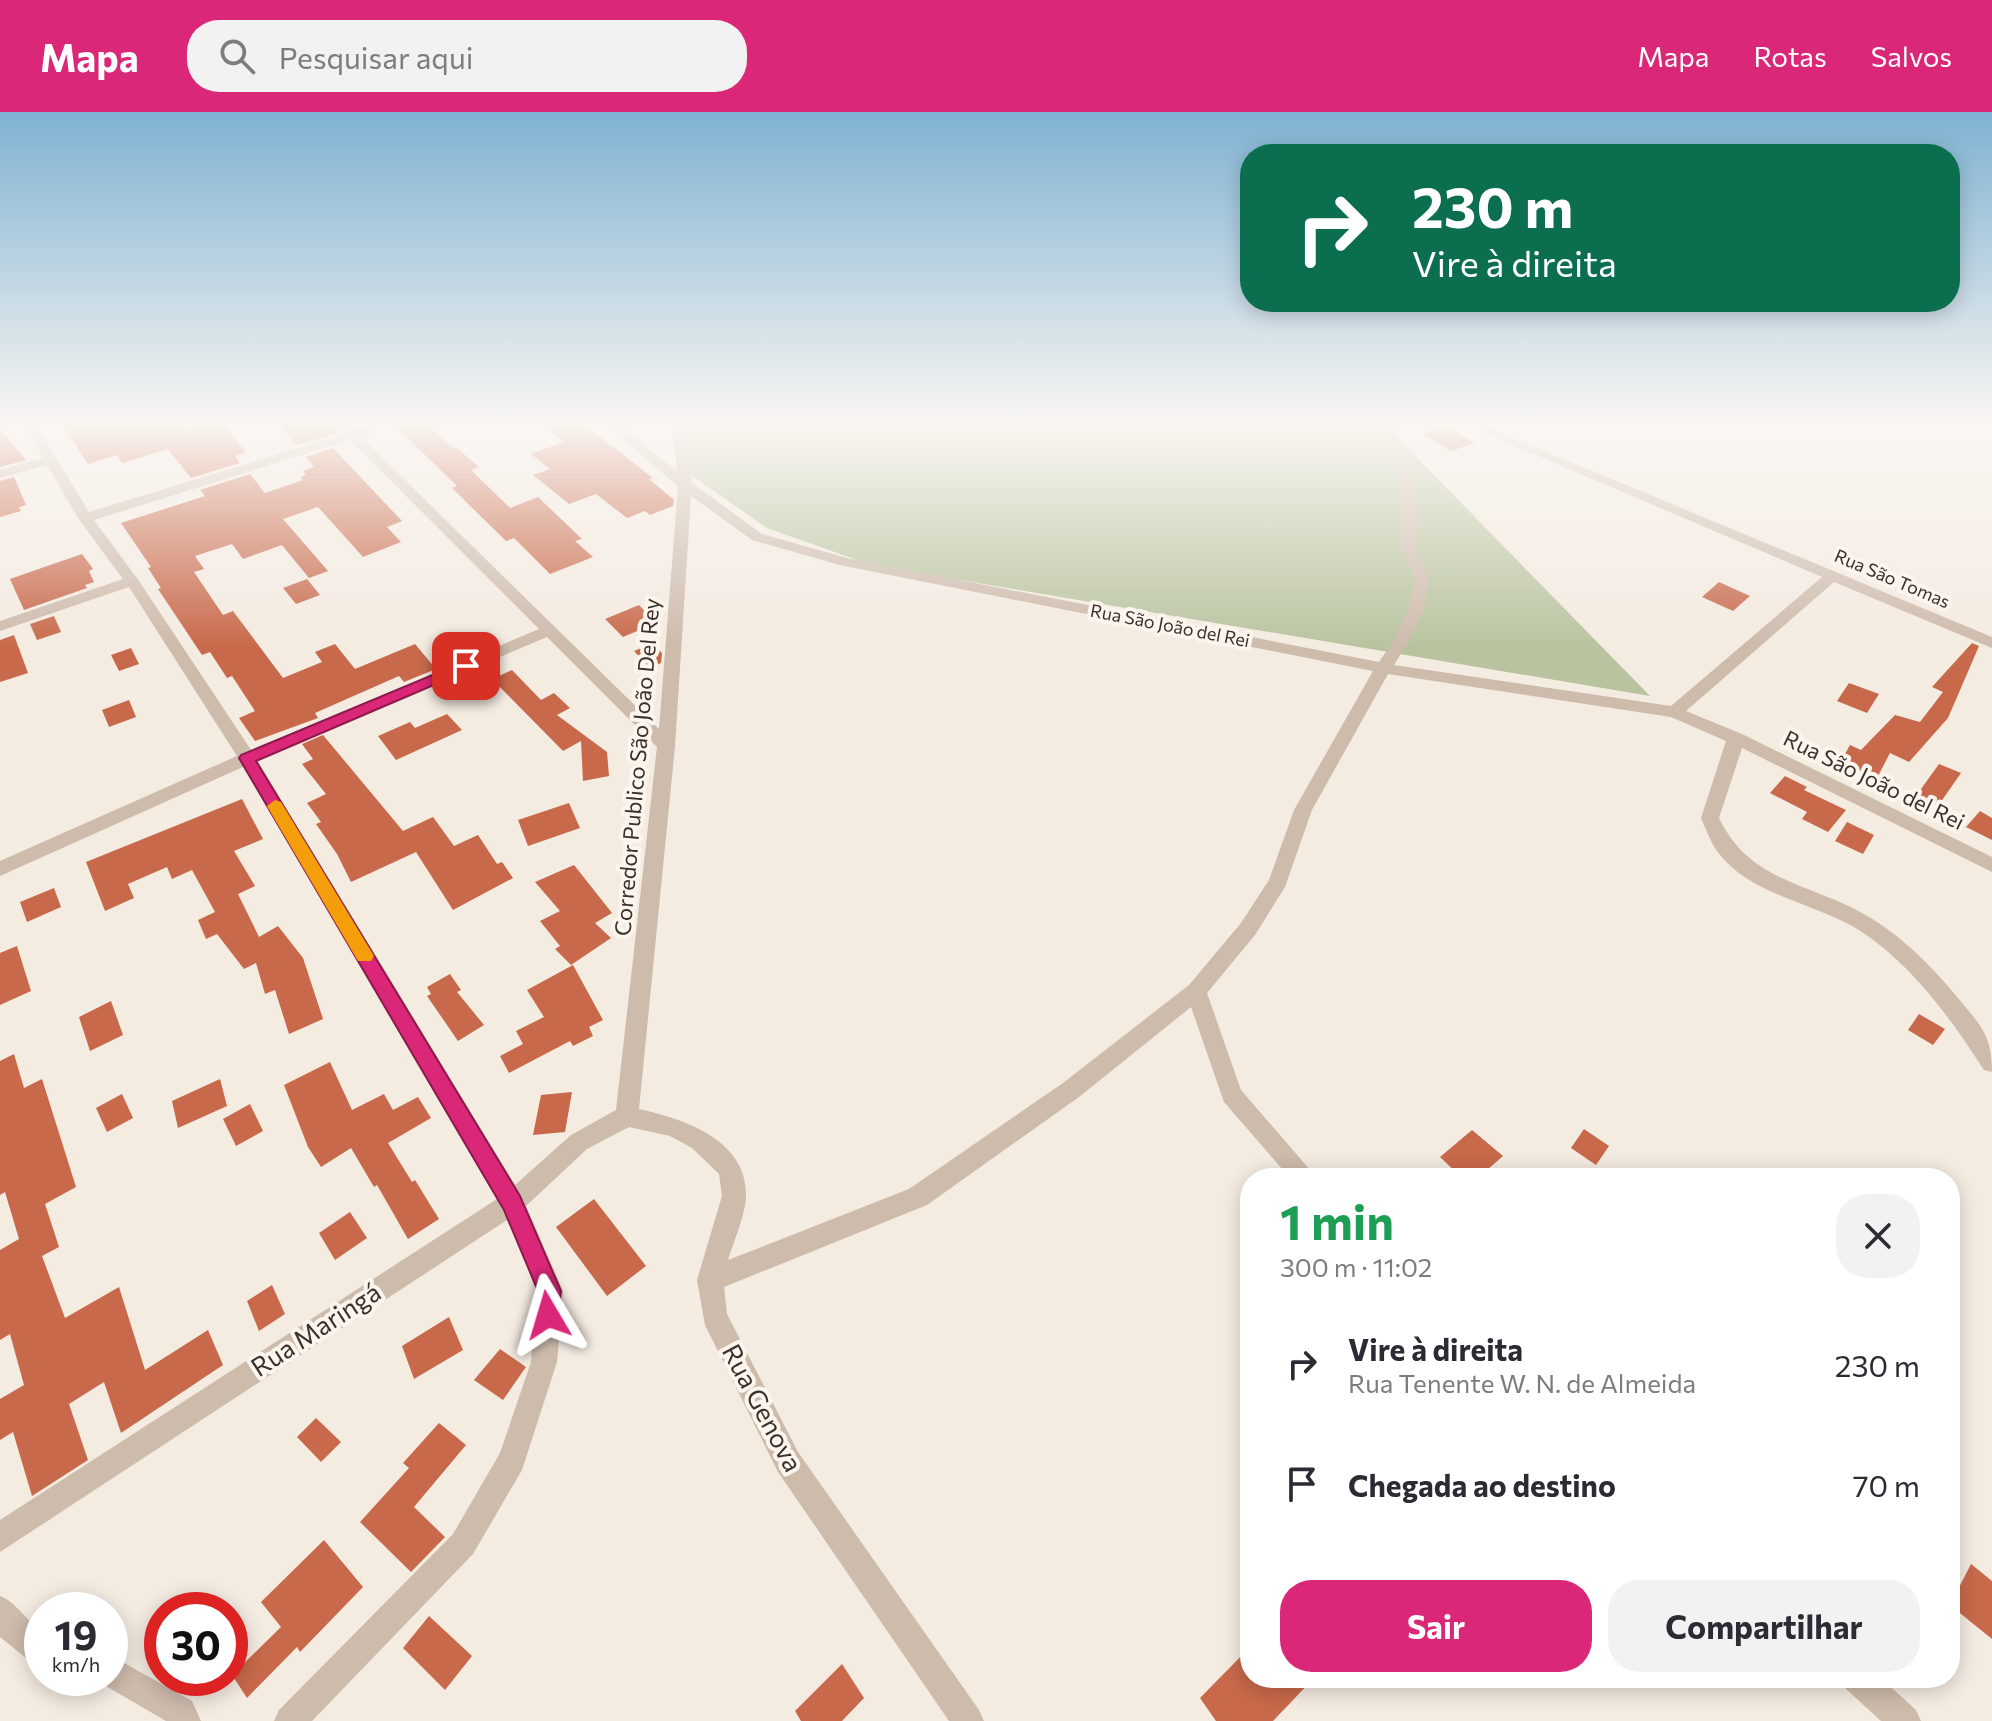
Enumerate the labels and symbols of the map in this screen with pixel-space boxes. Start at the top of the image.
street label: Rua São Tomas [1831,544,1953,612]
street label: Corredor Publico São João Del Rey [608,597,665,937]
street label: Rua São João del Rei [1089,599,1252,651]
pin [432,632,500,700]
street label: Rua São João del Rei [1779,724,1969,835]
position arrow [506,1273,590,1357]
street label: Rua Maringá [245,1275,386,1382]
street label: Rua Genova [717,1338,810,1476]
speed limit sign: 30 [144,1592,248,1696]

